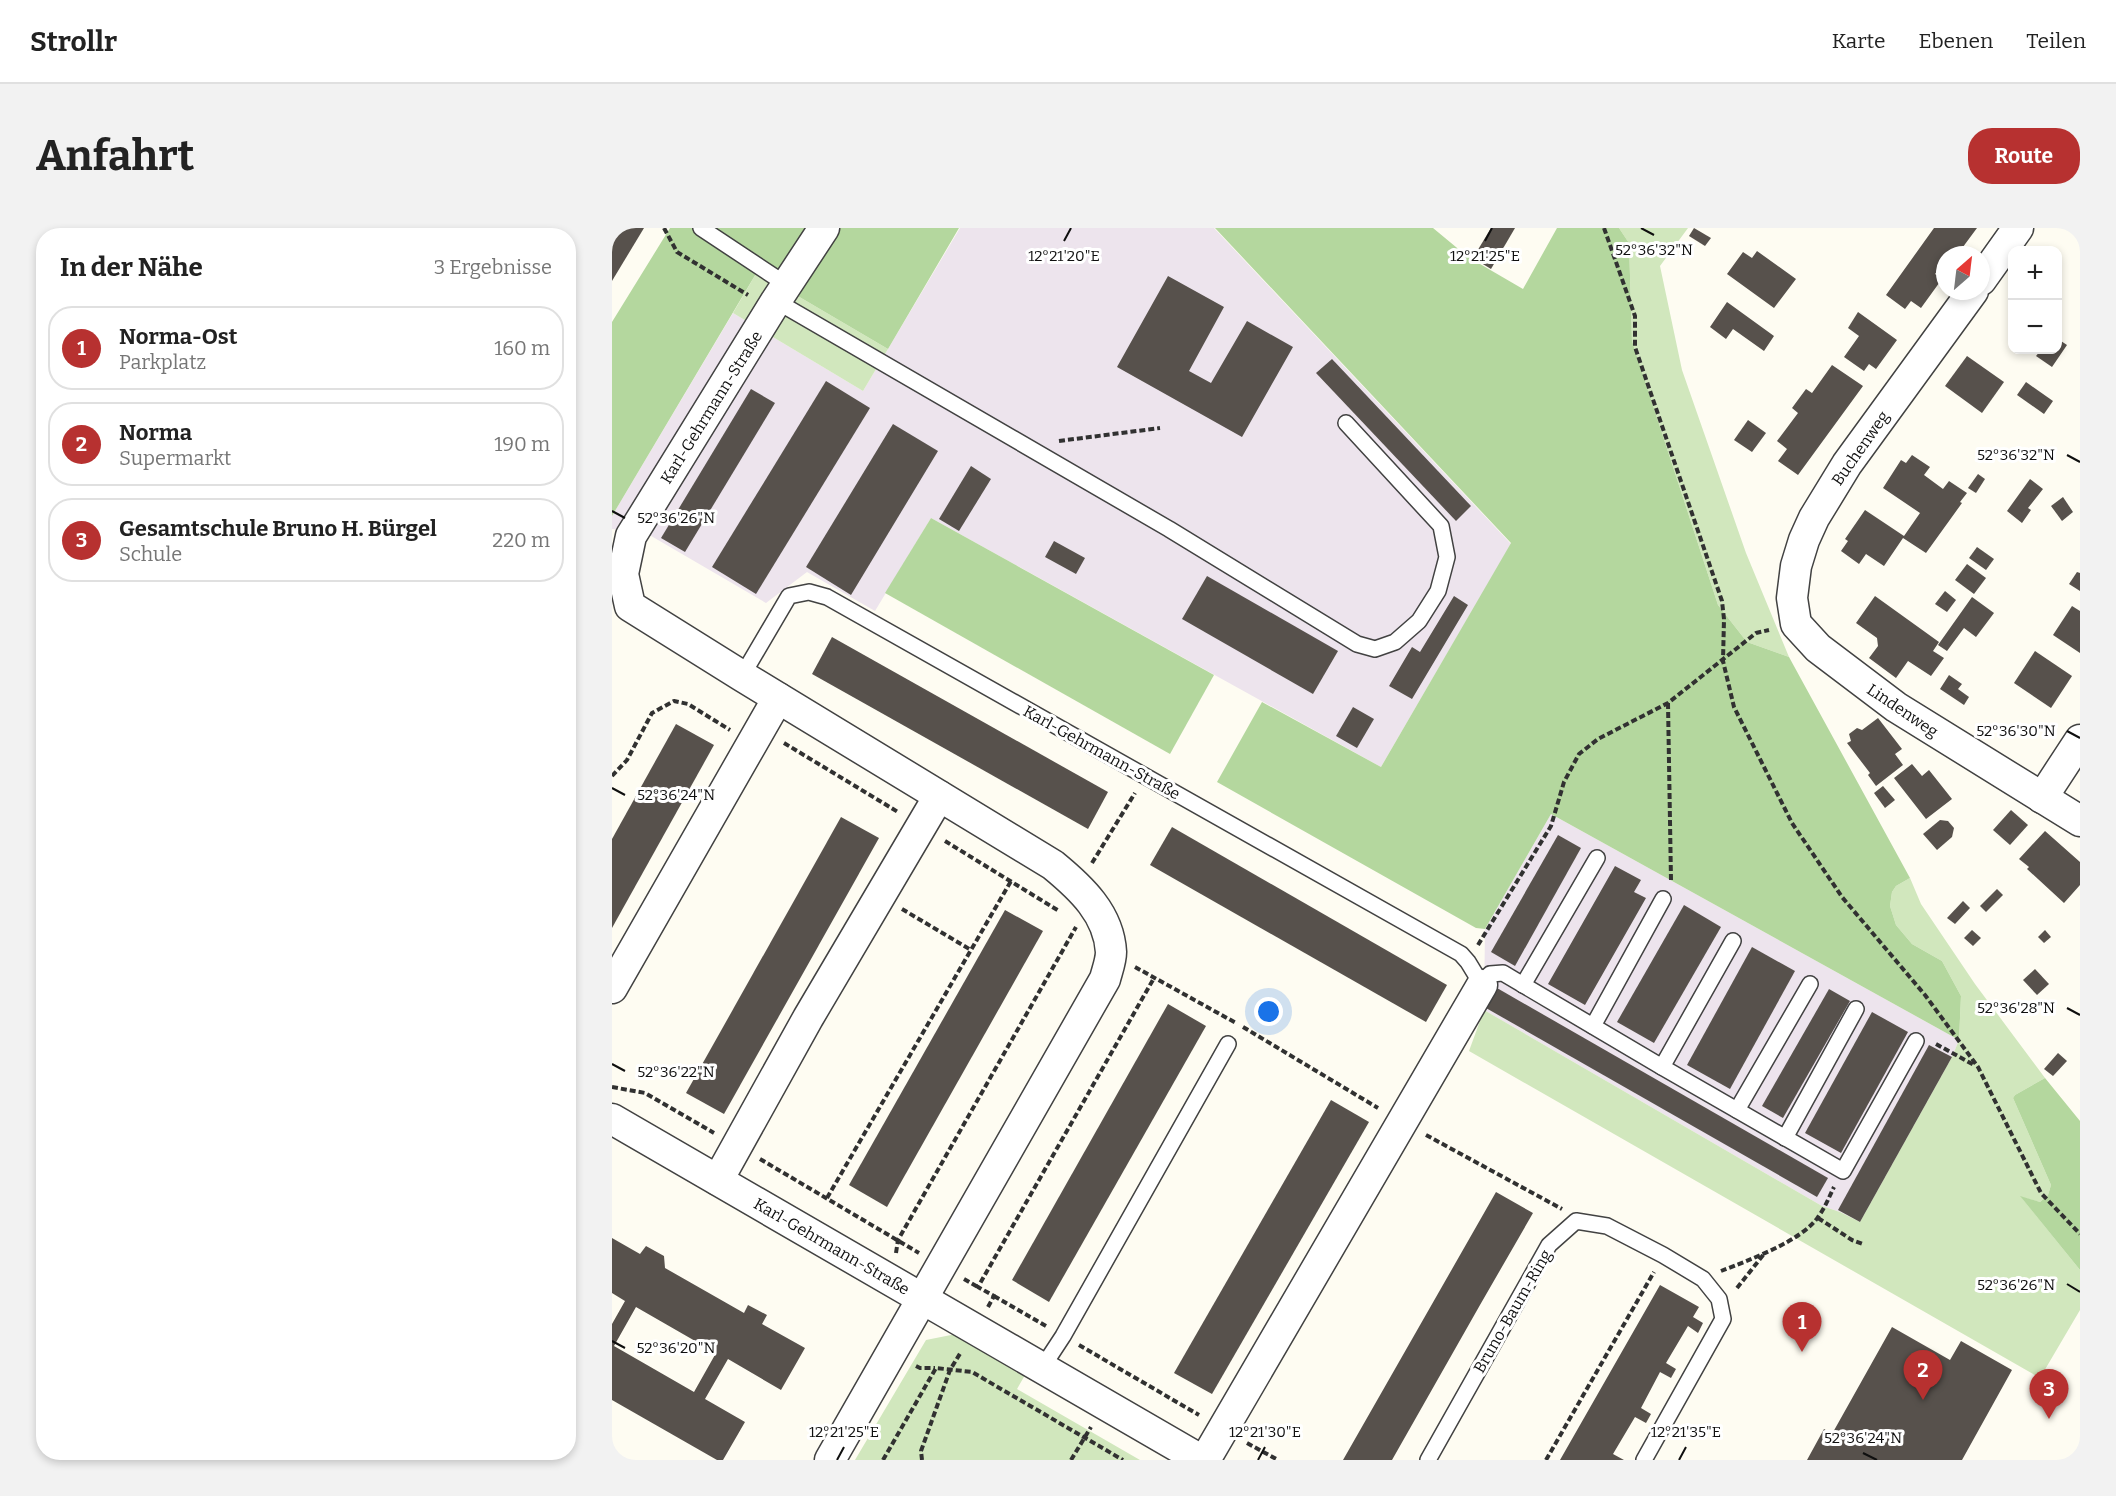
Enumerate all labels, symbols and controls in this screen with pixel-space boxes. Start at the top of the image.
text: Strollr [30,25,117,58]
text: Karte [1832,28,1885,54]
text: Ebenen [1918,28,1993,54]
text: Teilen [2026,28,2086,54]
button: Route [1968,128,2080,184]
text: Anfahrt [36,131,194,181]
text: 52°36'32"N [1615,241,1693,259]
north arrow [1936,246,1990,300]
map controls [2008,246,2062,354]
button: + [2008,246,2062,300]
text: 12°21'20"E [1028,247,1100,265]
text: 12°21'25"E [1450,247,1520,265]
text: In der Nähe [60,252,203,283]
text: 3 Ergebnisse [434,255,552,279]
button: − [2008,300,2062,354]
text: Norma-Ost [119,323,237,350]
street label: Karl-Gehrmann-Straße [657,327,766,487]
text: 1 [77,336,86,360]
text: 160 m [494,336,550,360]
text: Parkplatz [119,350,206,374]
street label: Buchenweg [1828,407,1893,489]
text: Norma [119,419,192,446]
text: 2 [76,432,87,456]
text: 190 m [494,432,550,456]
text: Supermarkt [119,446,231,470]
text: 52°36'32"N [1977,446,2055,464]
text: 52°36'26"N [637,509,715,527]
text: Gesamtschule Bruno H. Bürgel [119,515,437,542]
text: 3 [76,528,87,552]
text: 220 m [492,528,550,552]
text: Schule [119,542,182,566]
street label: Lindenweg [1864,680,1942,741]
street label: Karl-Gehrmann-Straße [1020,701,1184,804]
text: 52°36'30"N [1976,722,2056,740]
text: 52°36'24"N [637,786,715,804]
your location [1254,997,1283,1026]
text: 52°36'28"N [1977,999,2055,1017]
text: 52°36'22"N [637,1063,715,1081]
street label: Karl-Gehrmann-Straße [751,1194,913,1299]
street label: Bruno-Baum-Ring [1469,1246,1555,1376]
text: 52°36'26"N [1977,1276,2055,1294]
pin: 1 [1782,1302,1822,1352]
text: 52°36'20"N [637,1339,716,1357]
pin: 2 [1904,1350,1942,1400]
pin: 3 [2030,1370,2068,1419]
text: 12°21'25"E [809,1423,879,1441]
text: 12°21'30"E [1229,1423,1301,1441]
text: 12°21'35"E [1651,1423,1721,1441]
text: 52°36'24"N [1824,1429,1902,1447]

